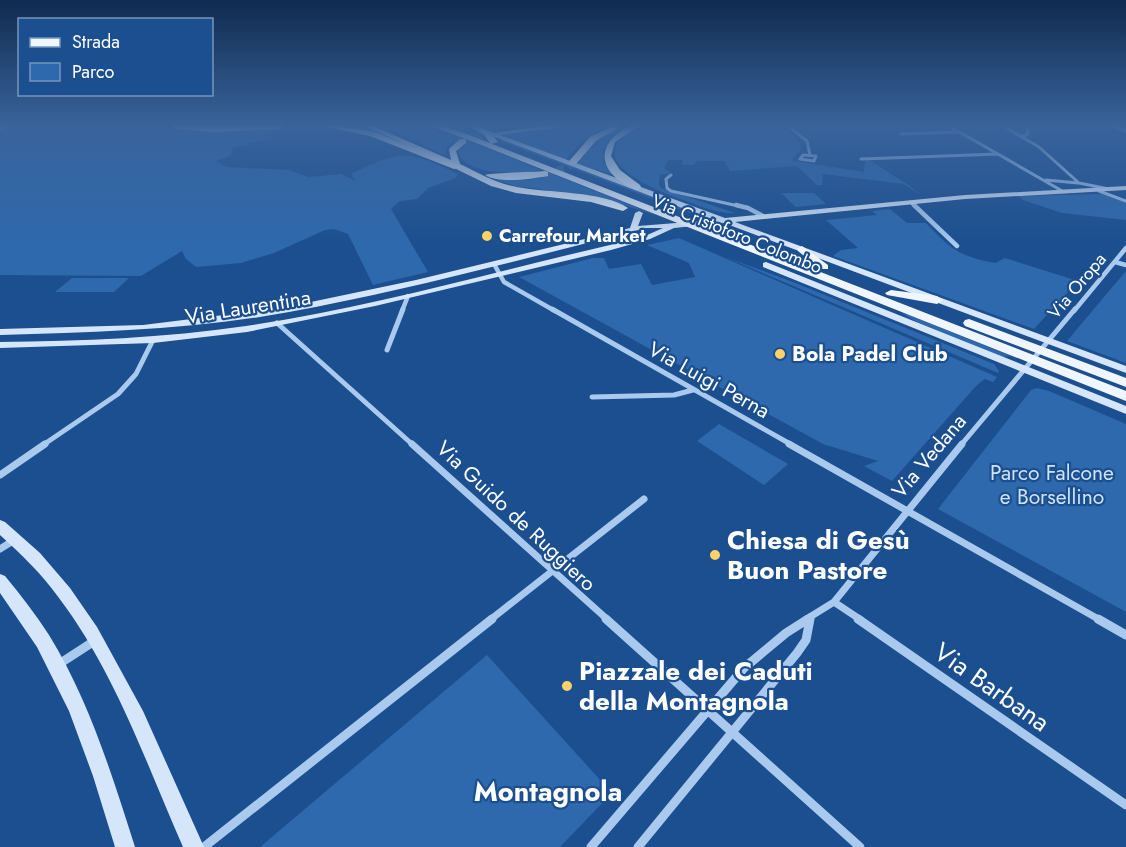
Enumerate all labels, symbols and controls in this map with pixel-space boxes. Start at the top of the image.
legend [18,18,213,96]
text: Strada [72,29,120,55]
text: Parco [72,59,114,85]
street label: Via Cristoforo Colombo [648,188,826,280]
place label: Carrefour Market [499,223,646,249]
marker: Carrefour Market [480,229,494,243]
street label: Via Oropa [1041,247,1113,325]
street label: Via Laurentina [183,282,313,332]
street label: Via Luigi Perna [643,334,775,426]
place label: Bola Padel Club [792,339,948,369]
marker: Bola Padel Club [773,347,787,361]
street label: Via Vedana [885,407,973,505]
street label: Via Guido de Ruggiero [429,434,603,598]
park label: Parco Falcone e Borsellino [990,458,1114,512]
place label: Chiesa di Gesù Buon Pastore [727,521,910,589]
marker: Chiesa di Gesù Buon Pastore [708,548,722,562]
street label: Via Barbana [926,633,1058,741]
place label: Piazzale dei Caduti della Montagnola [579,652,813,720]
marker: Piazzale dei Caduti della Montagnola [560,679,574,693]
district label: Montagnola [474,772,622,811]

